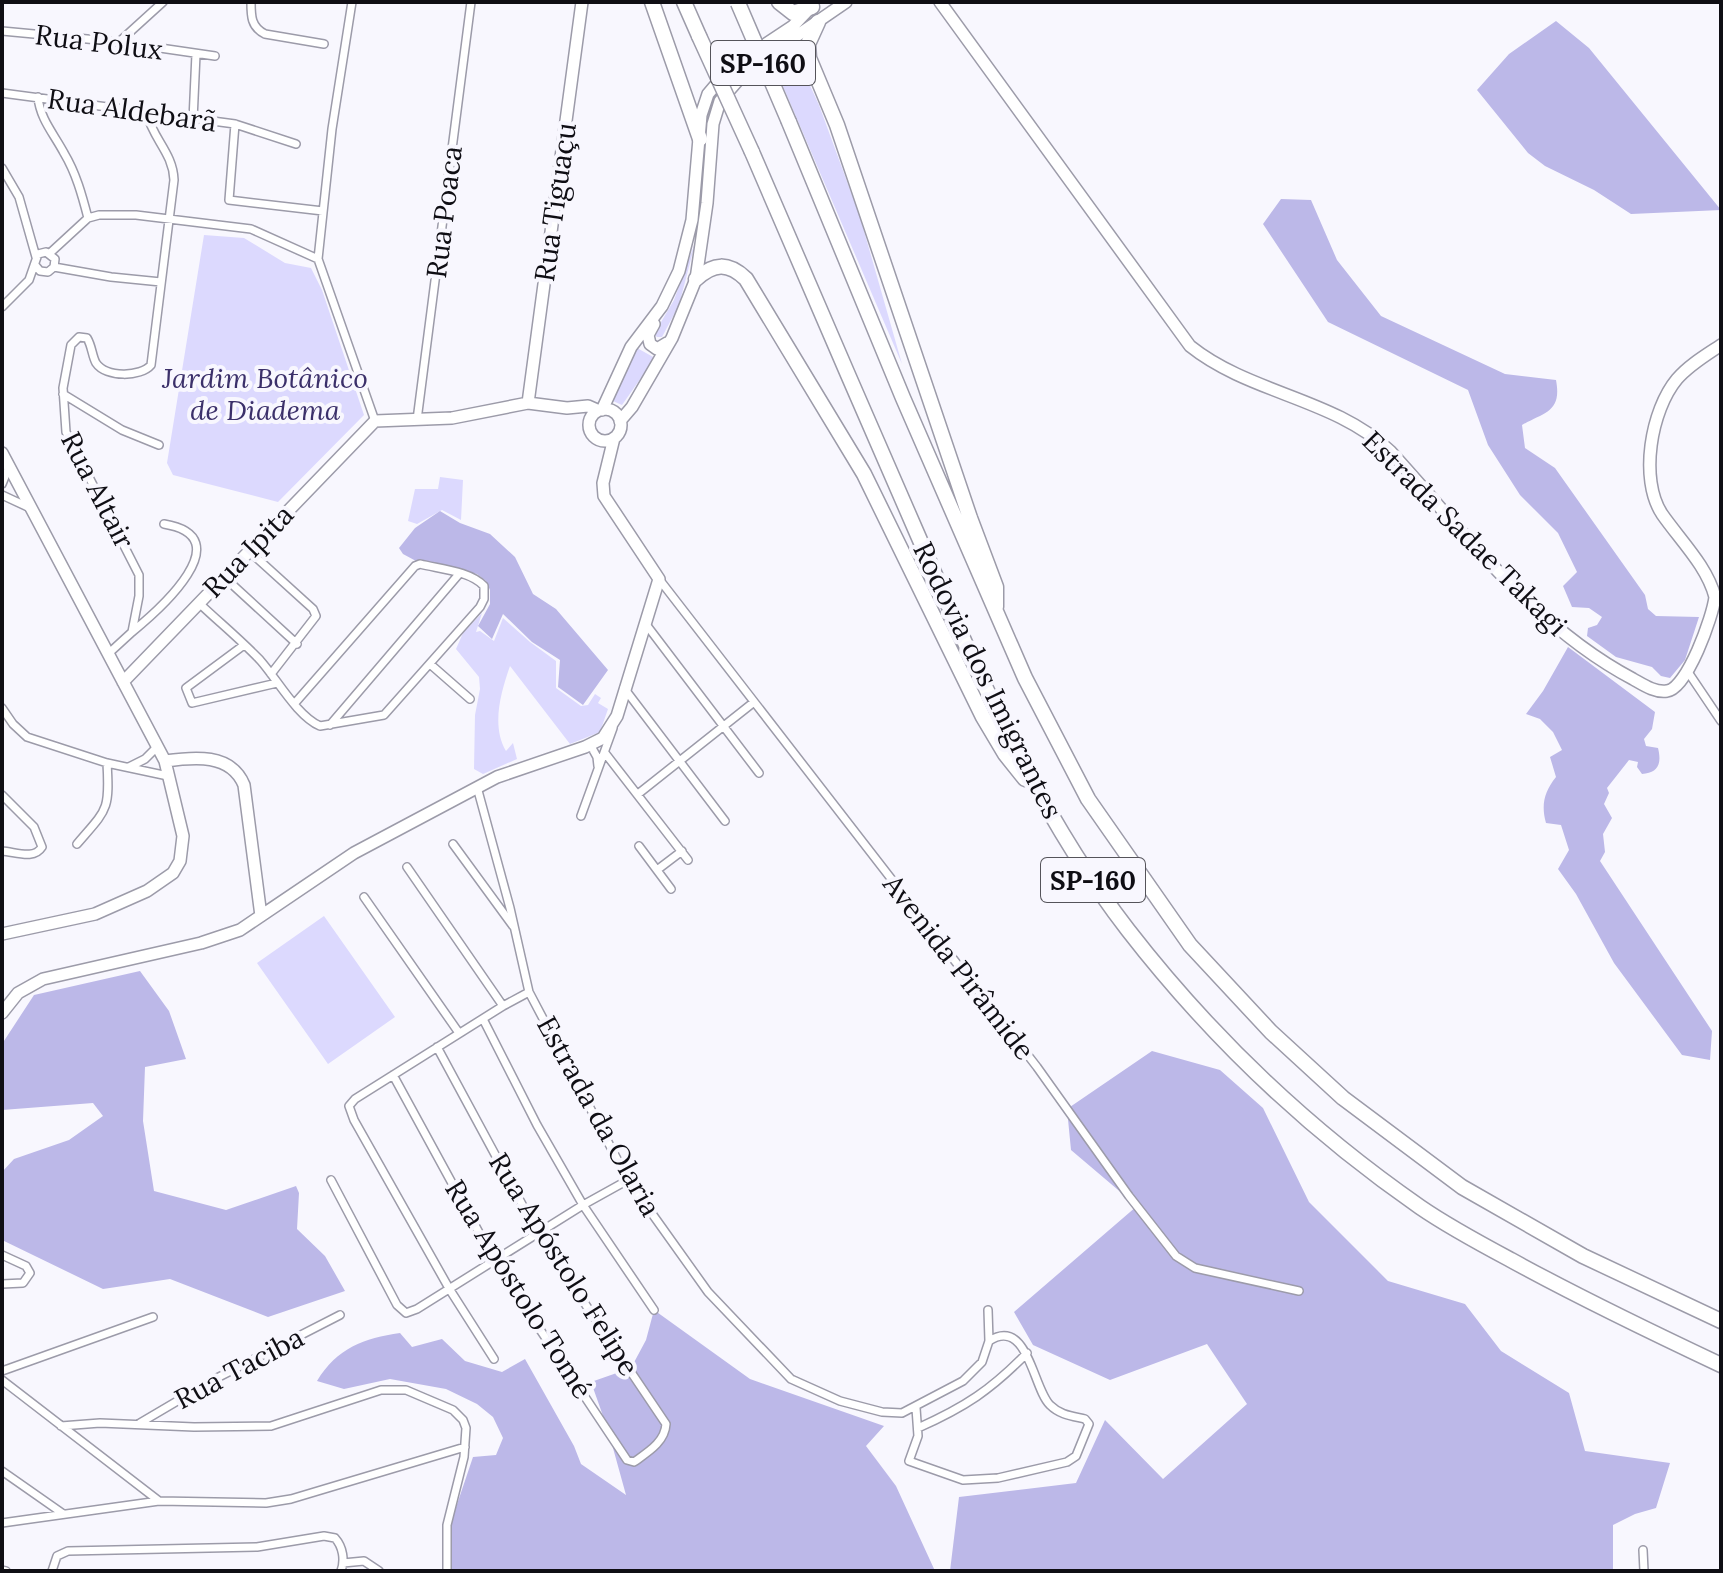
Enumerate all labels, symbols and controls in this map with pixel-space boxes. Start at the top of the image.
street label: Rua Polux [33,16,165,68]
road number: SP-160 [711,41,815,85]
street label: Rua Aldebarã [45,80,219,140]
street label: Rua Tiguaçu [526,120,584,284]
street label: Rua Poaca [418,144,470,280]
park label: Jardim Botânico de Diadema [161,360,368,428]
street label: Estrada Sadae Takagi [1355,423,1575,643]
street label: Rua Altair [53,425,143,555]
street label: Rua Ipita [195,497,301,605]
street label: Rodovia dos Imigrantes [905,536,1071,824]
road number: SP-160 [1041,858,1145,902]
street label: Avenida Pirâmide [875,866,1043,1067]
street label: Estrada da Olaria [529,1010,669,1222]
street label: Rua Apóstolo Felipe [481,1146,647,1382]
street label: Rua Apóstolo Tomé [437,1173,601,1405]
street label: Rua Taciba [168,1319,310,1417]

